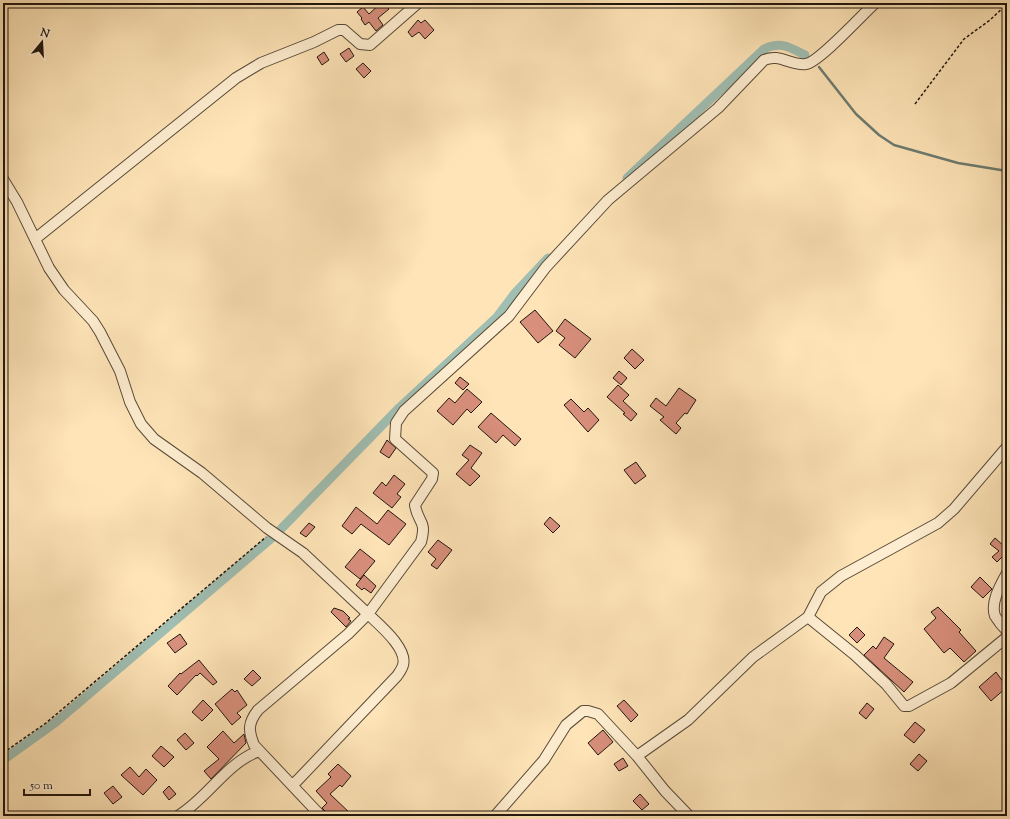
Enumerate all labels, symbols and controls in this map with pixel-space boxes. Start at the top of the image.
north arrow [22,22,62,62]
text: N [37,24,52,42]
scale bar [24,771,90,797]
text: 50 m [29,777,53,795]

